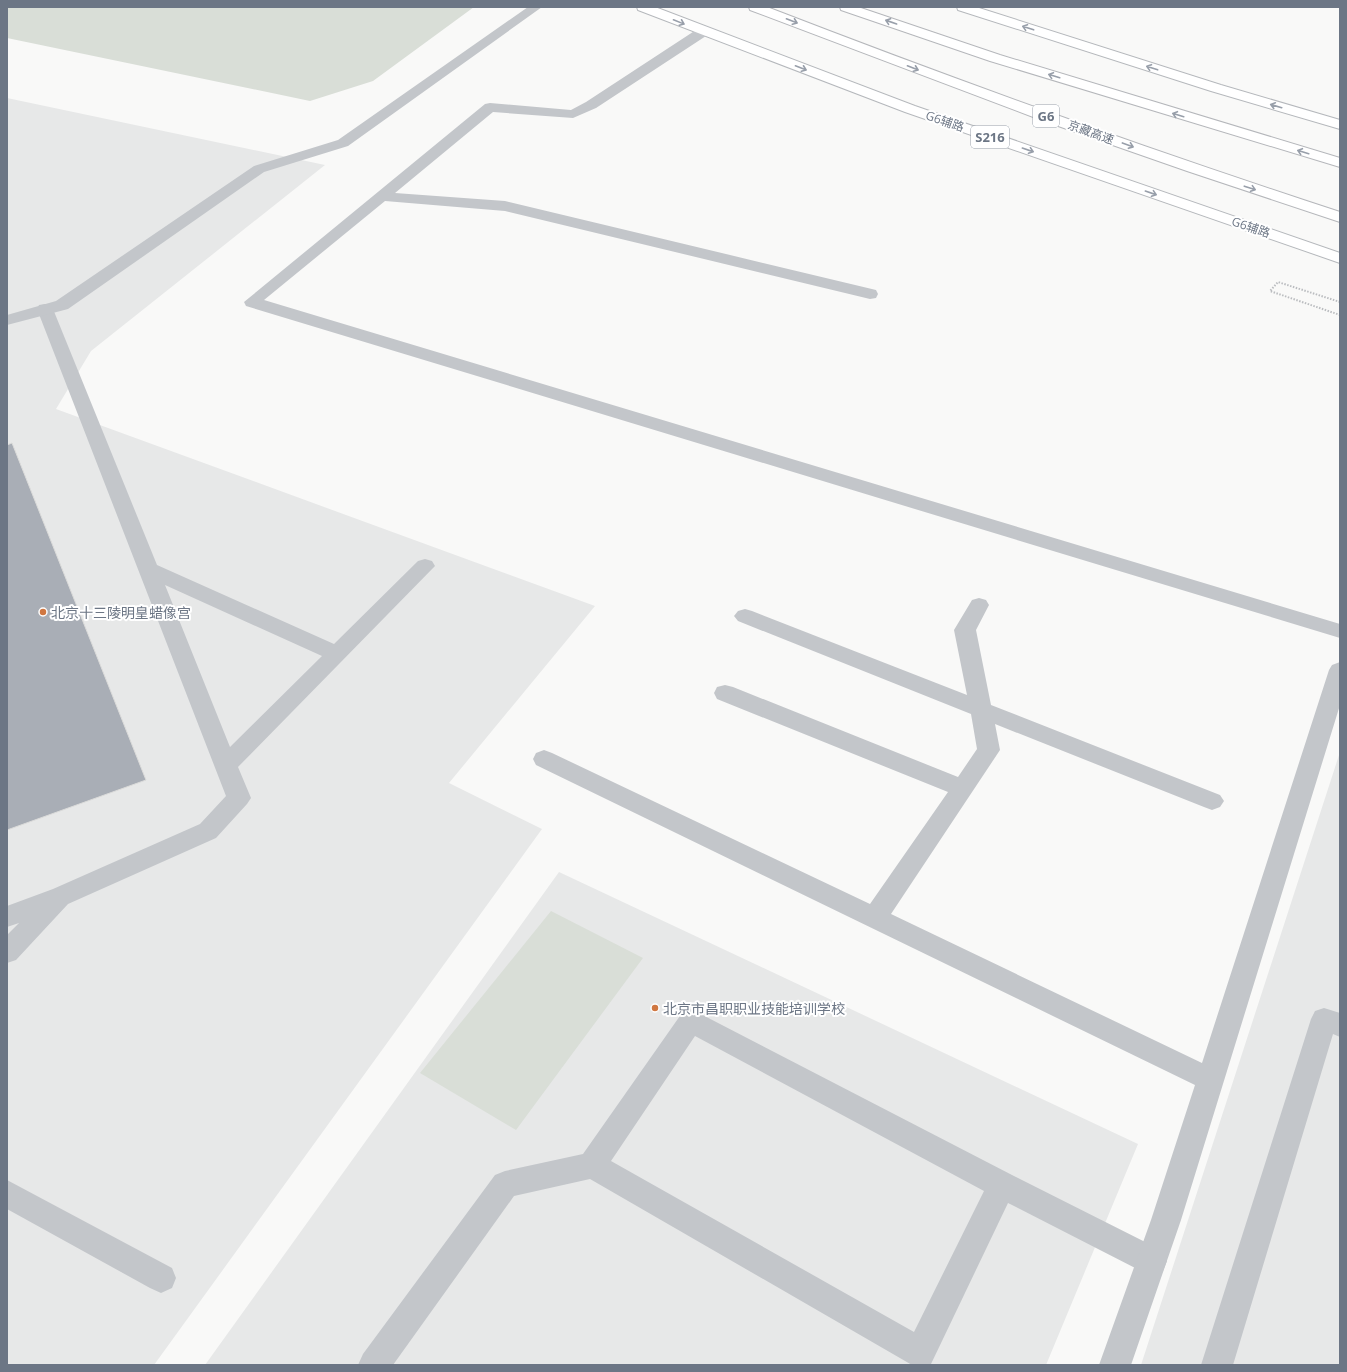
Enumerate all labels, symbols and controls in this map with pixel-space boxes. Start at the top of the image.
one-way arrow [673,18,685,26]
one-way arrow [785,18,797,26]
one-way arrow [884,18,897,25]
one-way arrow [1021,24,1034,31]
one-way arrow [794,64,806,72]
one-way arrow [1145,64,1158,71]
one-way arrow [906,65,918,73]
one-way arrow [1048,72,1061,79]
one-way arrow [1269,102,1282,109]
road number: G6 [1033,105,1059,127]
street label: G6辅路 [924,107,966,135]
one-way arrow [1172,111,1185,118]
street label: 京藏高速 [1066,116,1116,148]
road number: S216 [971,126,1009,148]
one-way arrow [1121,141,1133,149]
one-way arrow [1022,147,1035,154]
one-way arrow [1296,148,1309,155]
one-way arrow [1243,185,1256,192]
one-way arrow [1145,189,1157,197]
street label: G6辅路 [1230,213,1272,241]
place label: 北京十三陵明皇蜡像宫 [51,603,191,622]
marker: 北京十三陵明皇蜡像宫 [38,607,48,617]
place label: 北京市昌职职业技能培训学校 [663,999,845,1018]
marker: 北京市昌职职业技能培训学校 [650,1003,660,1013]

